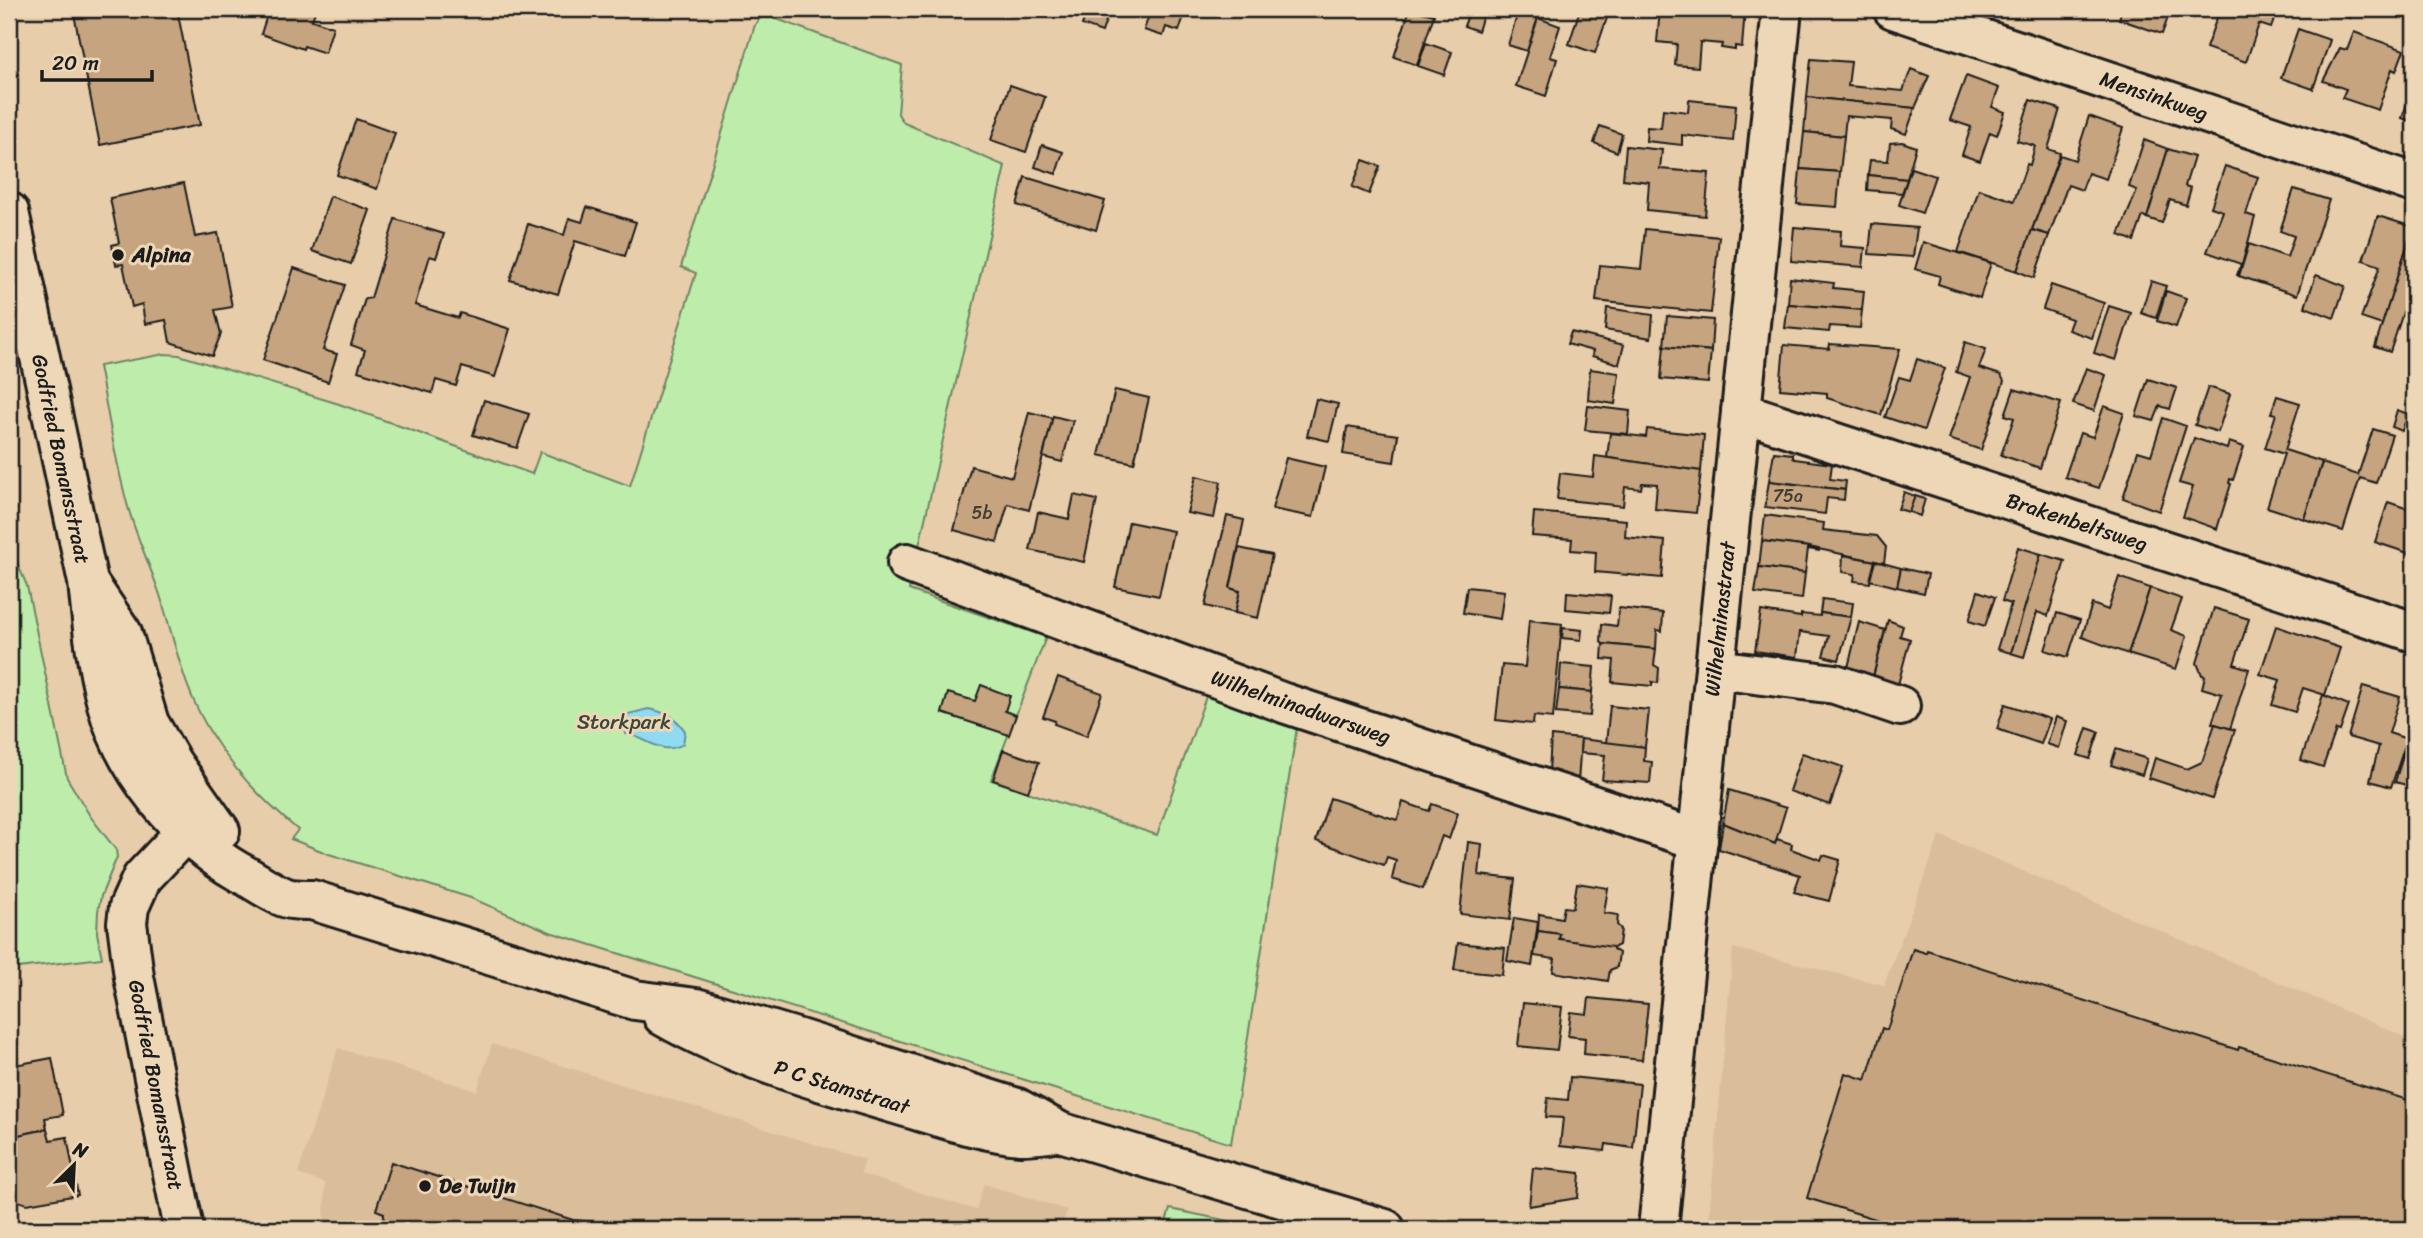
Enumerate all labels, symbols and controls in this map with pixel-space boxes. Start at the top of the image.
scale bar [42,38,152,82]
text: 20 m [52,44,99,82]
street label: Mensinkweg [2095,60,2213,132]
place label: Alpina [131,236,192,274]
marker: Alpina [110,247,126,263]
street label: Godfried Bomansstraat [20,351,102,567]
house number: 75a [1773,480,1803,512]
street label: Brakenbeltsweg [2001,481,2153,563]
house number: 5b [972,497,993,529]
street label: Wilhelminastraat [1693,538,1747,698]
street label: Wilhelminadwarsweg [1206,658,1396,756]
park label: Storkpark [577,703,671,741]
street label: Godfried Bomansstraat [117,977,195,1193]
street label: P C Stamstraat [770,1048,916,1126]
north arrow [38,1130,108,1200]
text: N [67,1132,94,1168]
place label: De Twijn [439,1167,516,1205]
marker: De Twijn [417,1178,433,1194]

